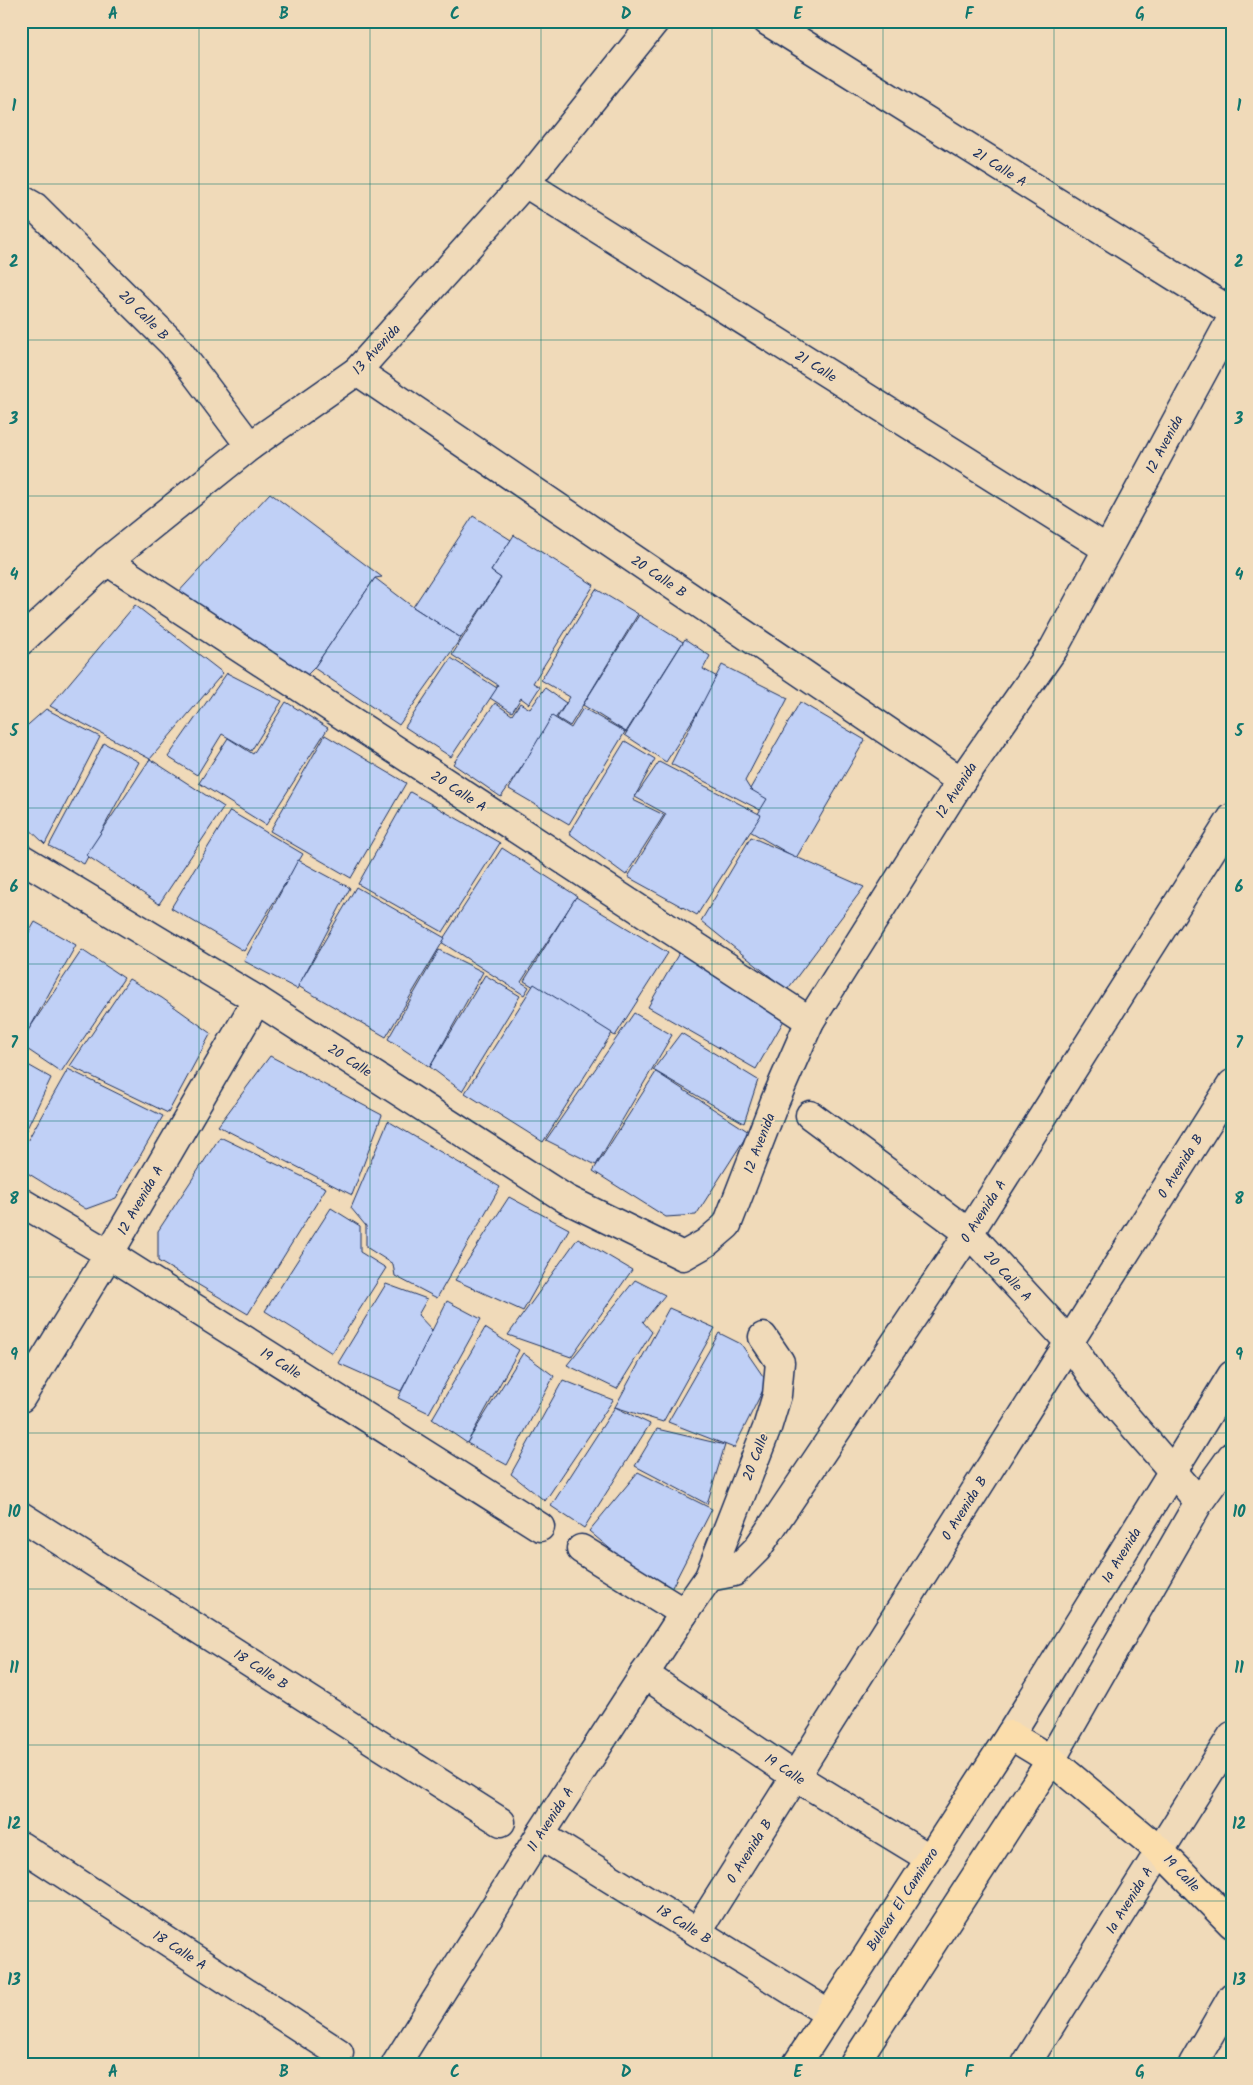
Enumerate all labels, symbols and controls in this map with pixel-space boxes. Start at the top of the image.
text: A [108,2,118,27]
text: B [279,2,289,27]
text: C [450,2,460,27]
text: D [621,2,632,27]
text: E [794,2,804,27]
text: F [965,2,975,27]
text: G [1135,2,1145,27]
text: 1 [12,94,17,119]
text: 1 [1237,94,1242,119]
street label: 21 Calle A [968,143,1031,193]
text: 2 [9,250,19,275]
text: 2 [1234,250,1244,275]
street label: 20 Calle B [113,286,174,346]
street label: 13 Avenida [347,319,406,380]
street label: 21 Calle [790,345,842,389]
text: 3 [9,407,19,432]
text: 3 [1234,407,1244,432]
street label: 12 Avenida [1140,411,1189,478]
street label: 20 Calle B [626,550,691,604]
text: 4 [10,563,19,588]
text: 4 [1235,563,1244,588]
text: 5 [9,719,20,744]
text: 5 [1234,719,1245,744]
street label: 12 Avenida [930,758,983,823]
street label: 20 Calle A [426,765,491,818]
text: 6 [10,875,19,900]
text: 6 [1235,875,1244,900]
text: 7 [10,1031,18,1056]
text: 7 [1235,1031,1243,1056]
street label: 20 Calle [323,1038,377,1084]
street label: 12 Avenida [738,1110,782,1177]
street label: 0 Avenida B [1152,1130,1209,1203]
street label: 12 Avenida A [112,1162,170,1239]
street label: 0 Avenida A [955,1175,1013,1248]
text: 8 [9,1187,19,1212]
text: 8 [1234,1187,1244,1212]
street label: 20 Calle A [978,1246,1037,1307]
text: 9 [10,1343,18,1368]
street label: 19 Calle [256,1343,306,1385]
text: 9 [1235,1343,1243,1368]
street label: 20 Calle [737,1430,775,1484]
street label: 0 Avenida B [936,1472,993,1545]
text: 10 [7,1500,21,1525]
text: 10 [1232,1500,1246,1525]
street label: 1a Avenida [1096,1524,1148,1588]
street label: 18 Calle B [229,1644,292,1696]
text: 11 [9,1656,19,1681]
text: 11 [1234,1656,1244,1681]
street label: 19 Calle [760,1748,810,1792]
street label: 11 Avenida A [522,1783,580,1856]
text: 12 [7,1812,21,1837]
text: 12 [1232,1812,1246,1837]
street label: 0 Avenida B [721,1815,778,1888]
street label: Bulevar El Caminero [861,1843,945,1956]
street label: 19 Calle [1158,1850,1205,1898]
street label: 1a Avenida A [1100,1863,1159,1938]
street label: 18 Calle B [652,1899,715,1950]
street label: 18 Calle A [148,1925,211,1977]
text: 13 [7,1968,21,1993]
text: 13 [1232,1968,1246,1993]
text: A [108,2060,118,2085]
text: B [279,2060,289,2085]
text: C [450,2060,460,2085]
text: D [621,2060,632,2085]
text: E [794,2060,804,2085]
text: F [965,2060,975,2085]
text: G [1135,2060,1145,2085]

